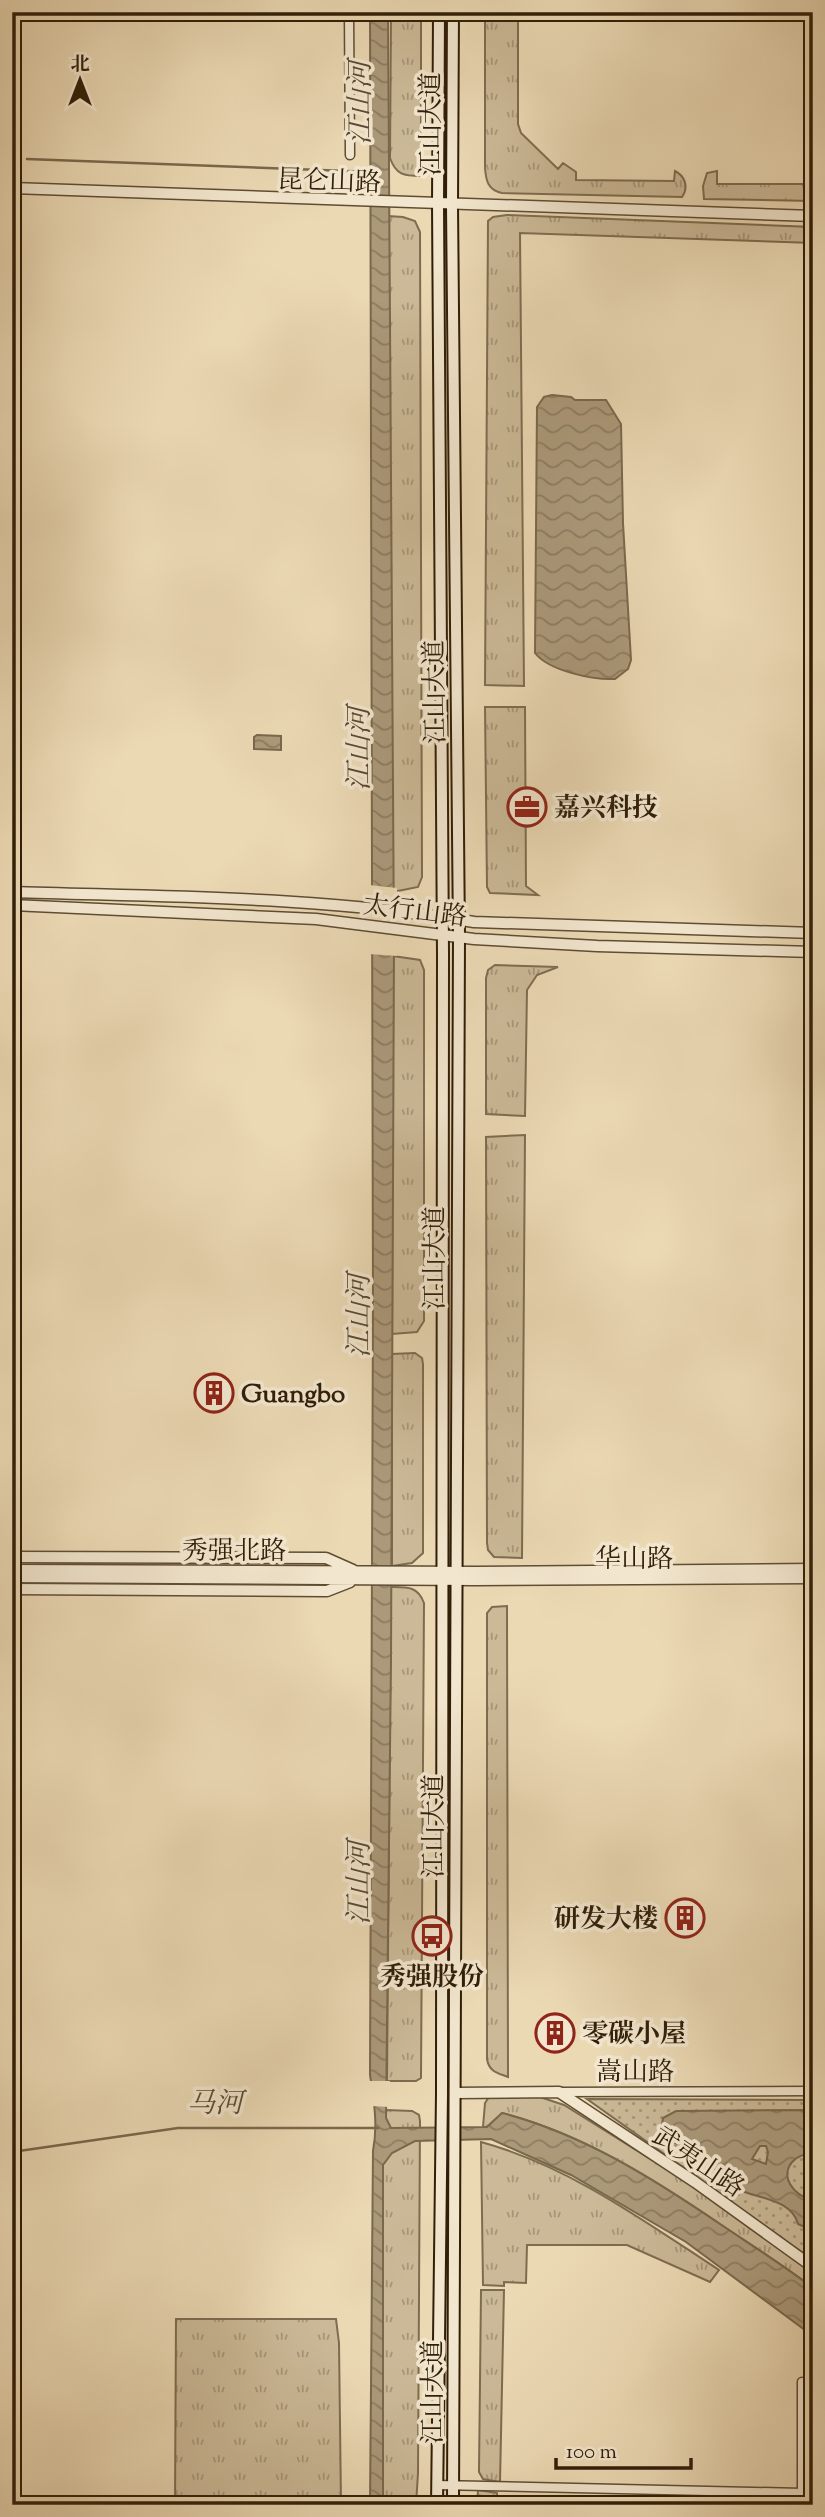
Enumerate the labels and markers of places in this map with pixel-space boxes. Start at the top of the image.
office icon: 嘉兴科技 [506,786,548,828]
place label: 嘉兴科技 [554,791,658,828]
building icon: Guangbo [193,1372,235,1414]
place label: Guangbo [241,1377,345,1414]
building icon: 研发大楼 [664,1897,706,1939]
place label: 研发大楼 [554,1902,658,1939]
bus stop icon: 秀强股份 [411,1915,453,1957]
place label: 秀强股份 [380,1960,484,1997]
building icon: 零碳小屋 [534,2012,576,2054]
place label: 零碳小屋 [582,2017,686,2054]

